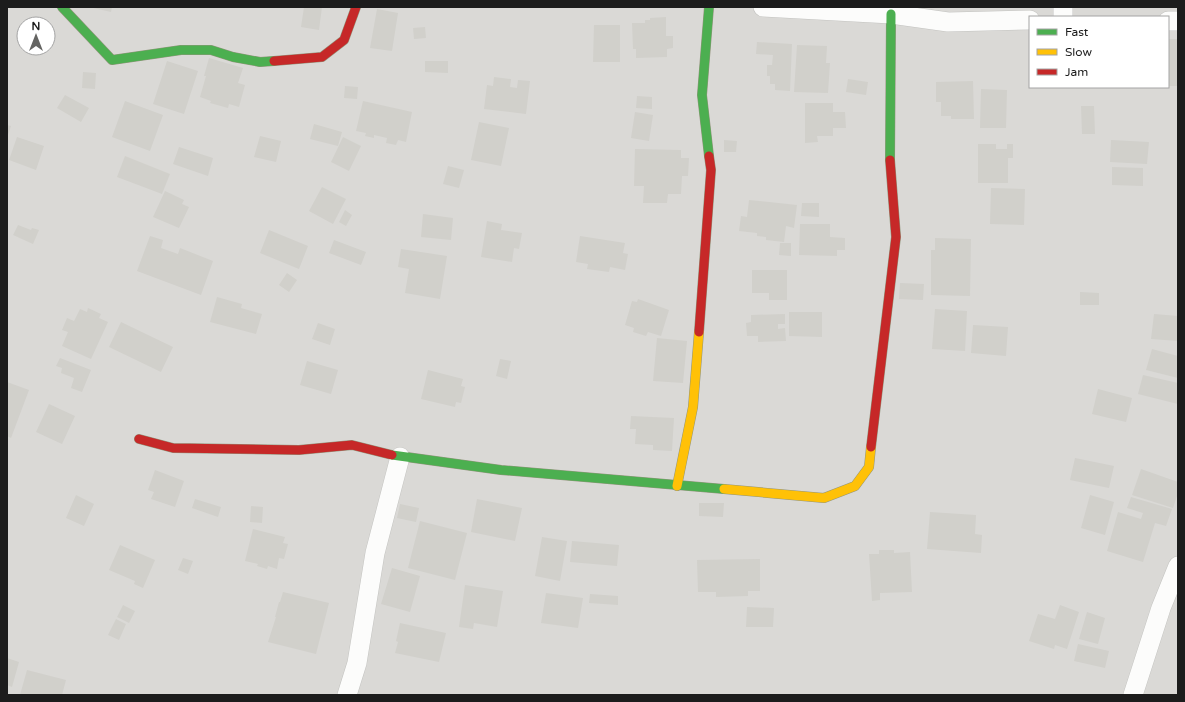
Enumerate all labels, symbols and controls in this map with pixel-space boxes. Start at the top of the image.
north arrow [16,16,56,56]
legend [1029,16,1169,88]
text: N [32,20,40,33]
text: Fast [1065,25,1089,39]
text: Slow [1065,45,1092,59]
text: Jam [1065,65,1088,79]

